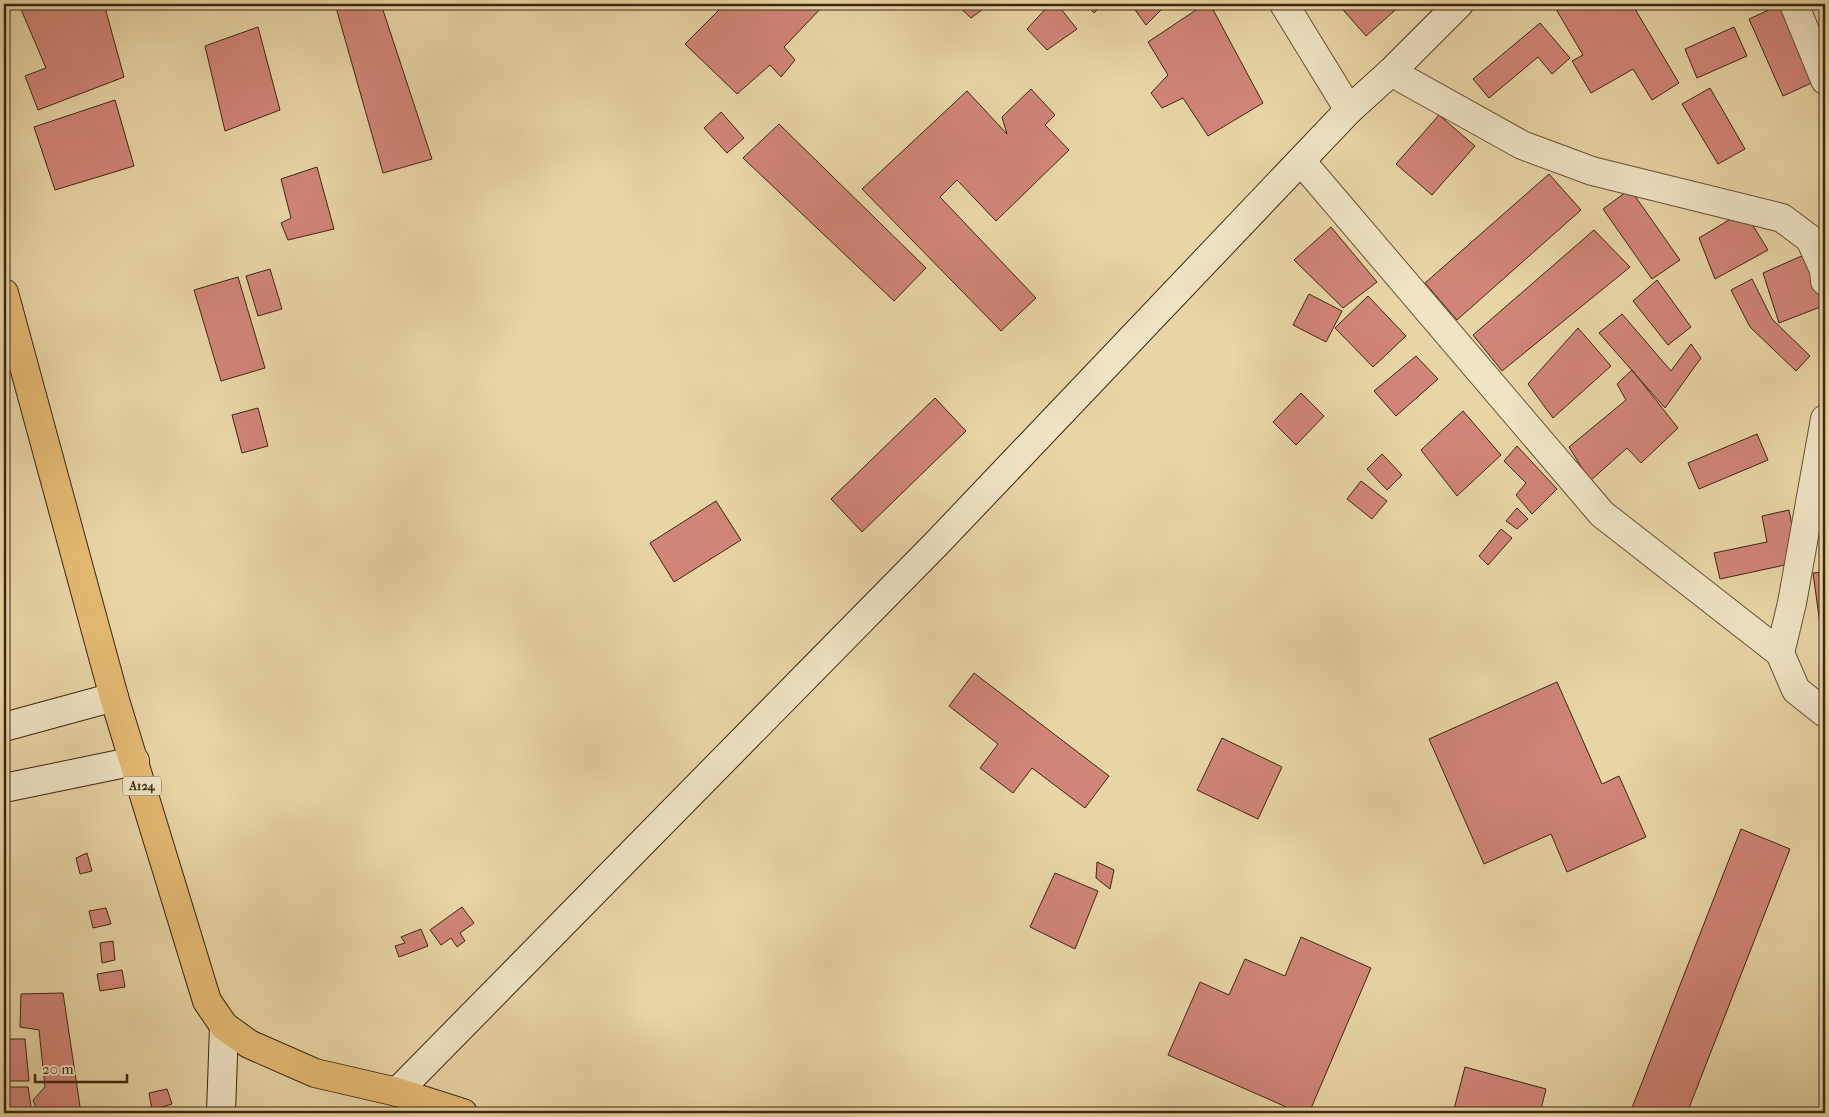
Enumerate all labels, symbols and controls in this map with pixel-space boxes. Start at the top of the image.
road number: A124 [123,776,161,796]
scale bar [35,1052,128,1084]
text: 20 m [42,1060,74,1078]

